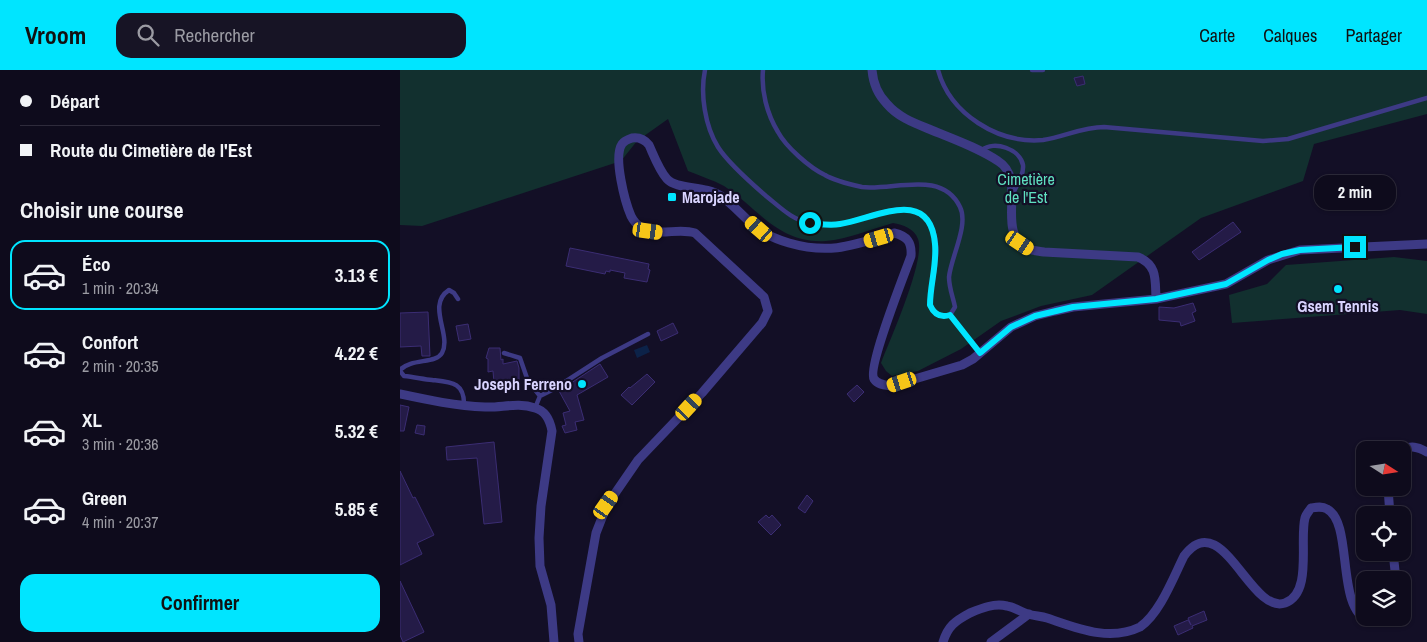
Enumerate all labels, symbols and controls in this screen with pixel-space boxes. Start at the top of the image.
search box [116,13,466,58]
text: Vroom [25,19,86,51]
icon: search [134,21,162,49]
text: Rechercher [174,22,255,48]
text: Carte [1199,23,1235,48]
text: Calques [1263,23,1317,48]
text: Partager [1345,23,1402,48]
text: Départ [50,88,99,114]
text: Route du Cimetière de l'Est [50,137,252,163]
park label: Cimetière de l'Est [997,168,1055,208]
callout: 2 min [1314,174,1396,210]
text: 2 min [1338,181,1372,203]
place label: Marojade [682,186,740,208]
marker: Marojade [666,191,678,203]
text: Choisir une course [20,195,183,225]
route start [799,212,821,234]
car [742,213,775,245]
car [632,221,663,241]
car [862,227,895,249]
car [1003,228,1036,258]
route end [1344,236,1366,258]
text: Éco [82,251,111,277]
icon: car [22,253,67,298]
text: 3.13 € [335,262,378,288]
text: 1 min · 20:34 [82,277,159,299]
marker: Gsem Tennis [1332,283,1344,295]
place label: Gsem Tennis [1297,295,1379,317]
text: Confort [82,329,138,355]
icon: car [22,331,67,376]
text: 4.22 € [335,340,378,366]
text: 2 min · 20:35 [82,355,159,377]
car [885,370,918,394]
place label: Joseph Ferreno [474,373,572,395]
marker: Joseph Ferreno [576,378,588,390]
car [673,391,704,423]
text: XL [82,407,102,433]
icon: car [22,409,67,454]
text: 5.32 € [335,418,378,444]
text: 3 min · 20:36 [82,433,159,455]
north arrow [1356,441,1411,496]
map controls [1356,441,1411,626]
text: Green [82,485,127,511]
icon: car [22,487,67,532]
car [591,488,620,522]
text: 5.85 € [335,496,378,522]
button: locate [1356,506,1411,561]
text: 4 min · 20:37 [82,511,159,533]
button: layers [1356,571,1411,626]
button: Confirmer [20,574,380,632]

